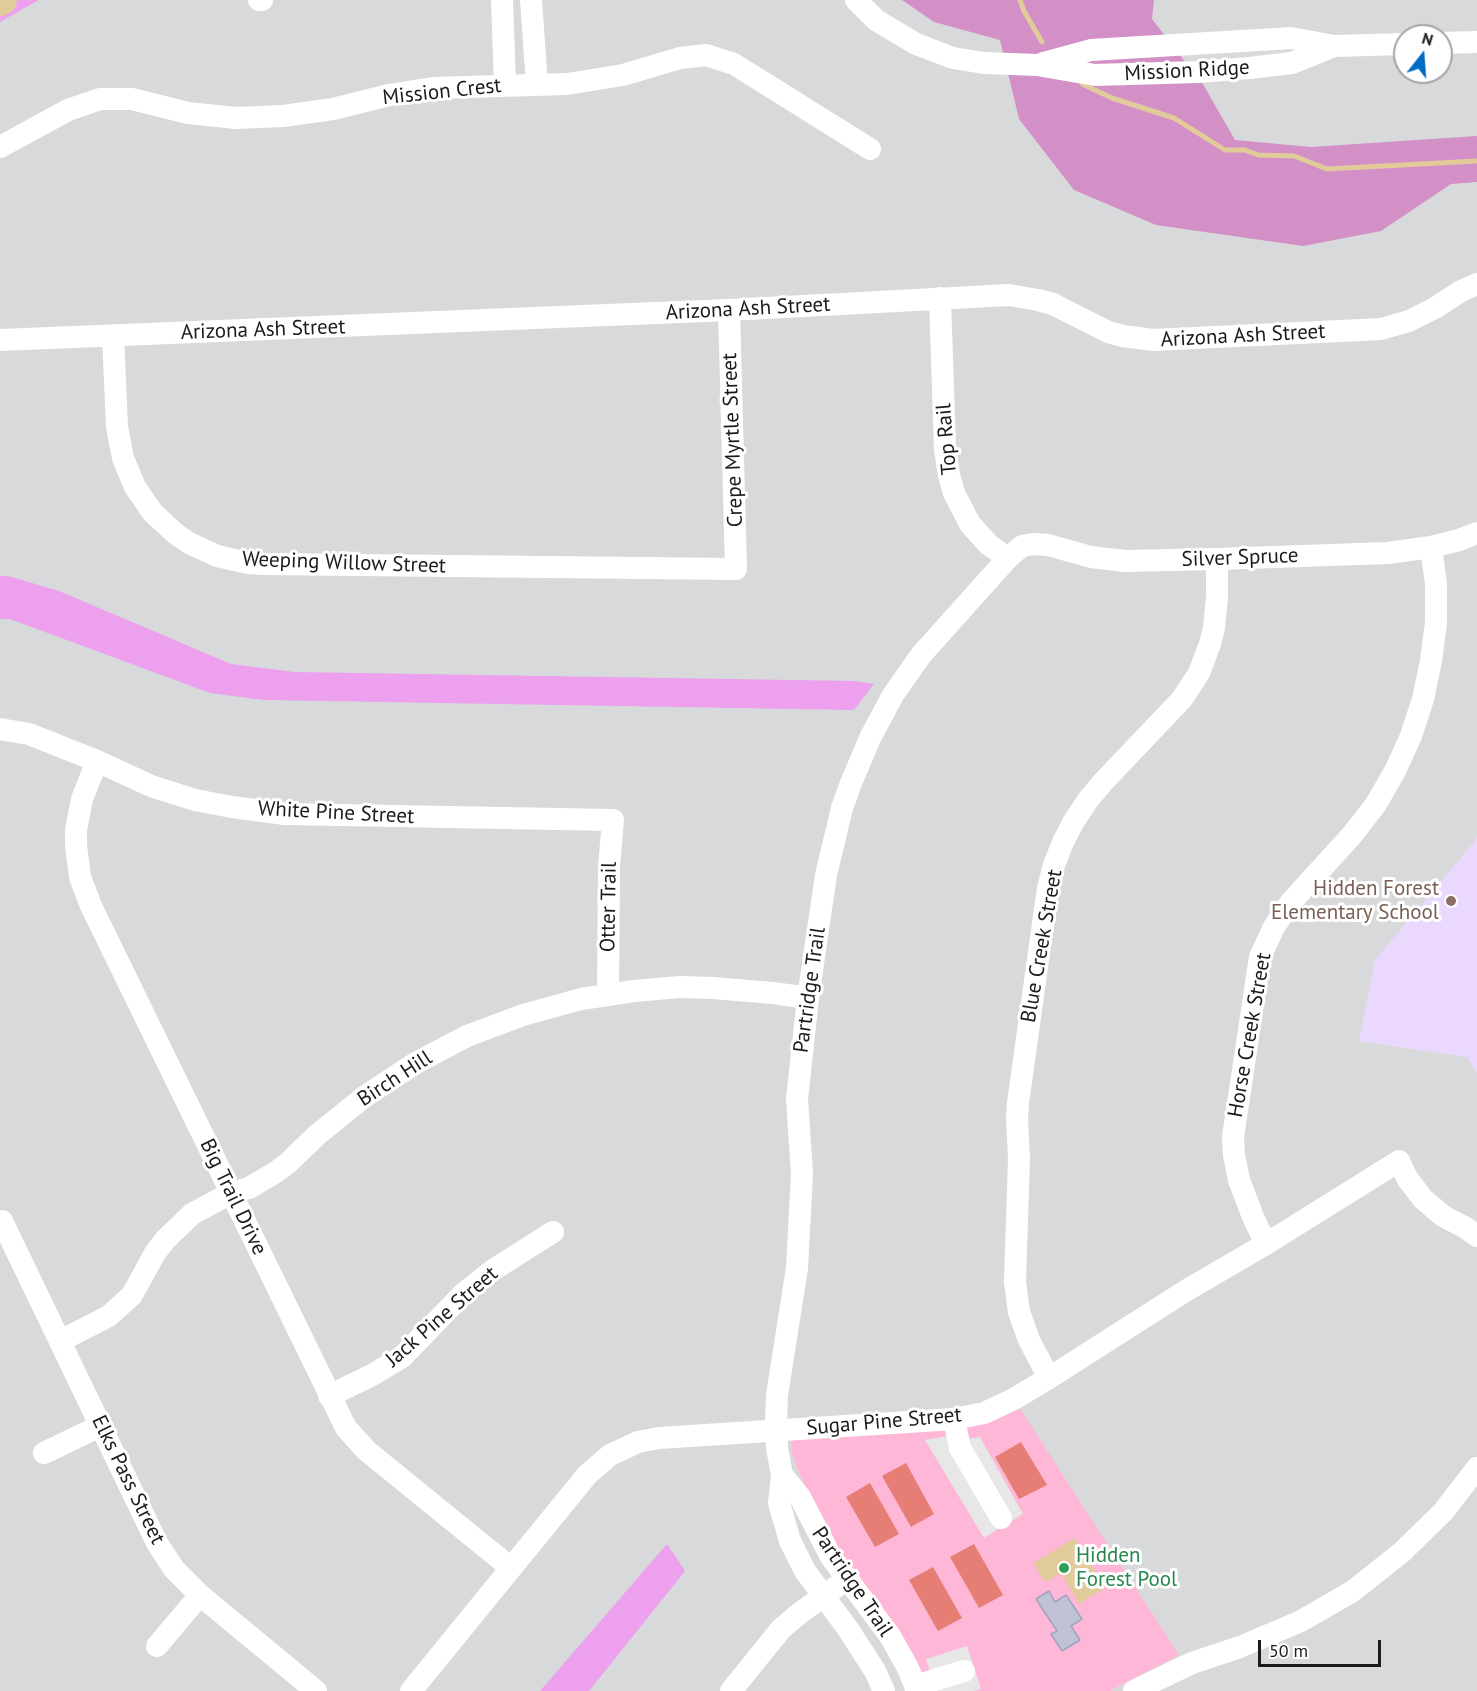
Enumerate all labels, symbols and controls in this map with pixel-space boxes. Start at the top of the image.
north arrow [1393,24,1453,84]
text: N [1420,28,1436,50]
street label: Mission Ridge [1124,55,1250,87]
street label: Mission Crest [381,73,503,111]
street label: Arizona Ash Street [665,292,831,326]
street label: Arizona Ash Street [180,315,346,345]
street label: Arizona Ash Street [1160,319,1326,353]
street label: Crepe Myrtle Street [717,352,749,528]
street label: Top Rail [931,402,963,476]
street label: Silver Spruce [1181,543,1299,573]
street label: Weeping Willow Street [242,547,446,579]
street label: White Pine Street [257,796,415,830]
street label: Otter Trail [596,862,622,952]
street label: Blue Creek Street [1016,867,1068,1025]
place label: Hidden Forest Elementary School [1271,876,1439,926]
marker: Hidden Forest Elementary School [1444,894,1458,908]
street label: Partridge Trail [789,926,831,1054]
street label: Horse Creek Street [1223,951,1277,1119]
street label: Birch Hill [353,1046,437,1112]
street label: Big Trail Drive [194,1135,272,1259]
street label: Jack Pine Street [381,1261,503,1373]
street label: Sugar Pine Street [805,1403,963,1441]
street label: Elks Pass Street [86,1411,170,1549]
street label: Partridge Trail [806,1522,898,1642]
place label: Hidden Forest Pool [1076,1543,1177,1593]
marker: Hidden Forest Pool [1057,1561,1071,1575]
scale bar [1261,1628,1384,1666]
text: 50 m [1269,1639,1308,1662]

